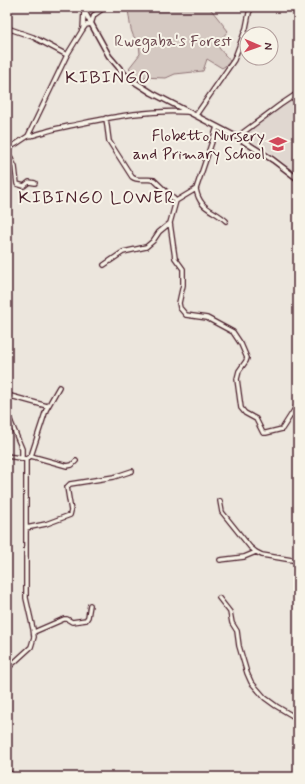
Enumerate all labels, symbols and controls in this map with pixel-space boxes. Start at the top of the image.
north arrow [239,26,279,66]
park label: Rwegaba's Forest [114,31,232,53]
text: N [261,42,275,50]
district label: KIBINGO [65,66,151,90]
place label: Flobetto Nursery and Primary School [133,126,265,165]
school or university icon: Flobetto Nursery and Primary School [268,134,288,154]
district label: KIBINGO LOWER [18,186,176,210]

